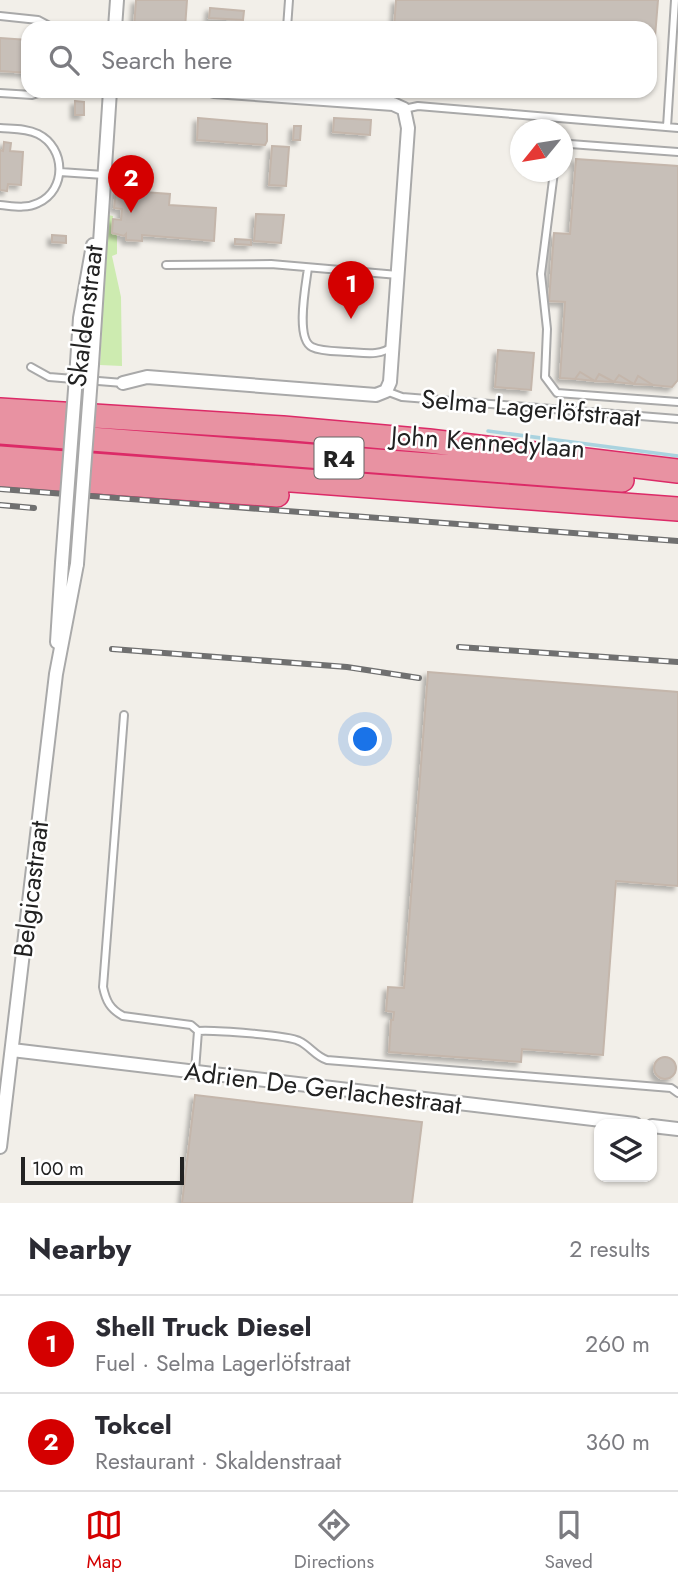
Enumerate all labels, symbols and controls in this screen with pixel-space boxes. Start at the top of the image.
search box [21,21,657,98]
icon: search [45,41,83,79]
text: Search here [101,41,233,79]
north arrow [510,119,573,182]
pin: 2 [108,155,154,213]
street label: Skaldenstraat [57,242,113,389]
pin: 1 [328,261,374,319]
street label: Selma Lagerlöfstraat [420,379,643,437]
street label: John Kennedylaan [387,416,586,468]
road number: R4 [314,438,364,478]
your location [348,722,382,756]
street label: Belgicastraat [4,818,58,959]
street label: Adrien De Gerlachestraat [182,1052,464,1124]
map controls [594,1119,657,1182]
button: layers [594,1119,657,1182]
scale bar [21,1154,184,1186]
text: 100 m [32,1155,84,1182]
text: Nearby [28,1227,131,1270]
text: 2 results [569,1232,650,1266]
text: Shell Truck Diesel [95,1308,311,1346]
text: 1 [45,1327,57,1361]
text: 260 m [585,1327,650,1361]
text: Fuel · Selma Lagerlöfstraat [95,1346,351,1380]
text: Tokcel [95,1406,172,1444]
text: 2 [43,1425,59,1459]
text: 360 m [586,1425,650,1459]
text: Restaurant · Skaldenstraat [95,1444,341,1478]
tab: Map [85,1506,123,1575]
tab: Directions [294,1506,374,1575]
tab: Saved [545,1506,593,1575]

